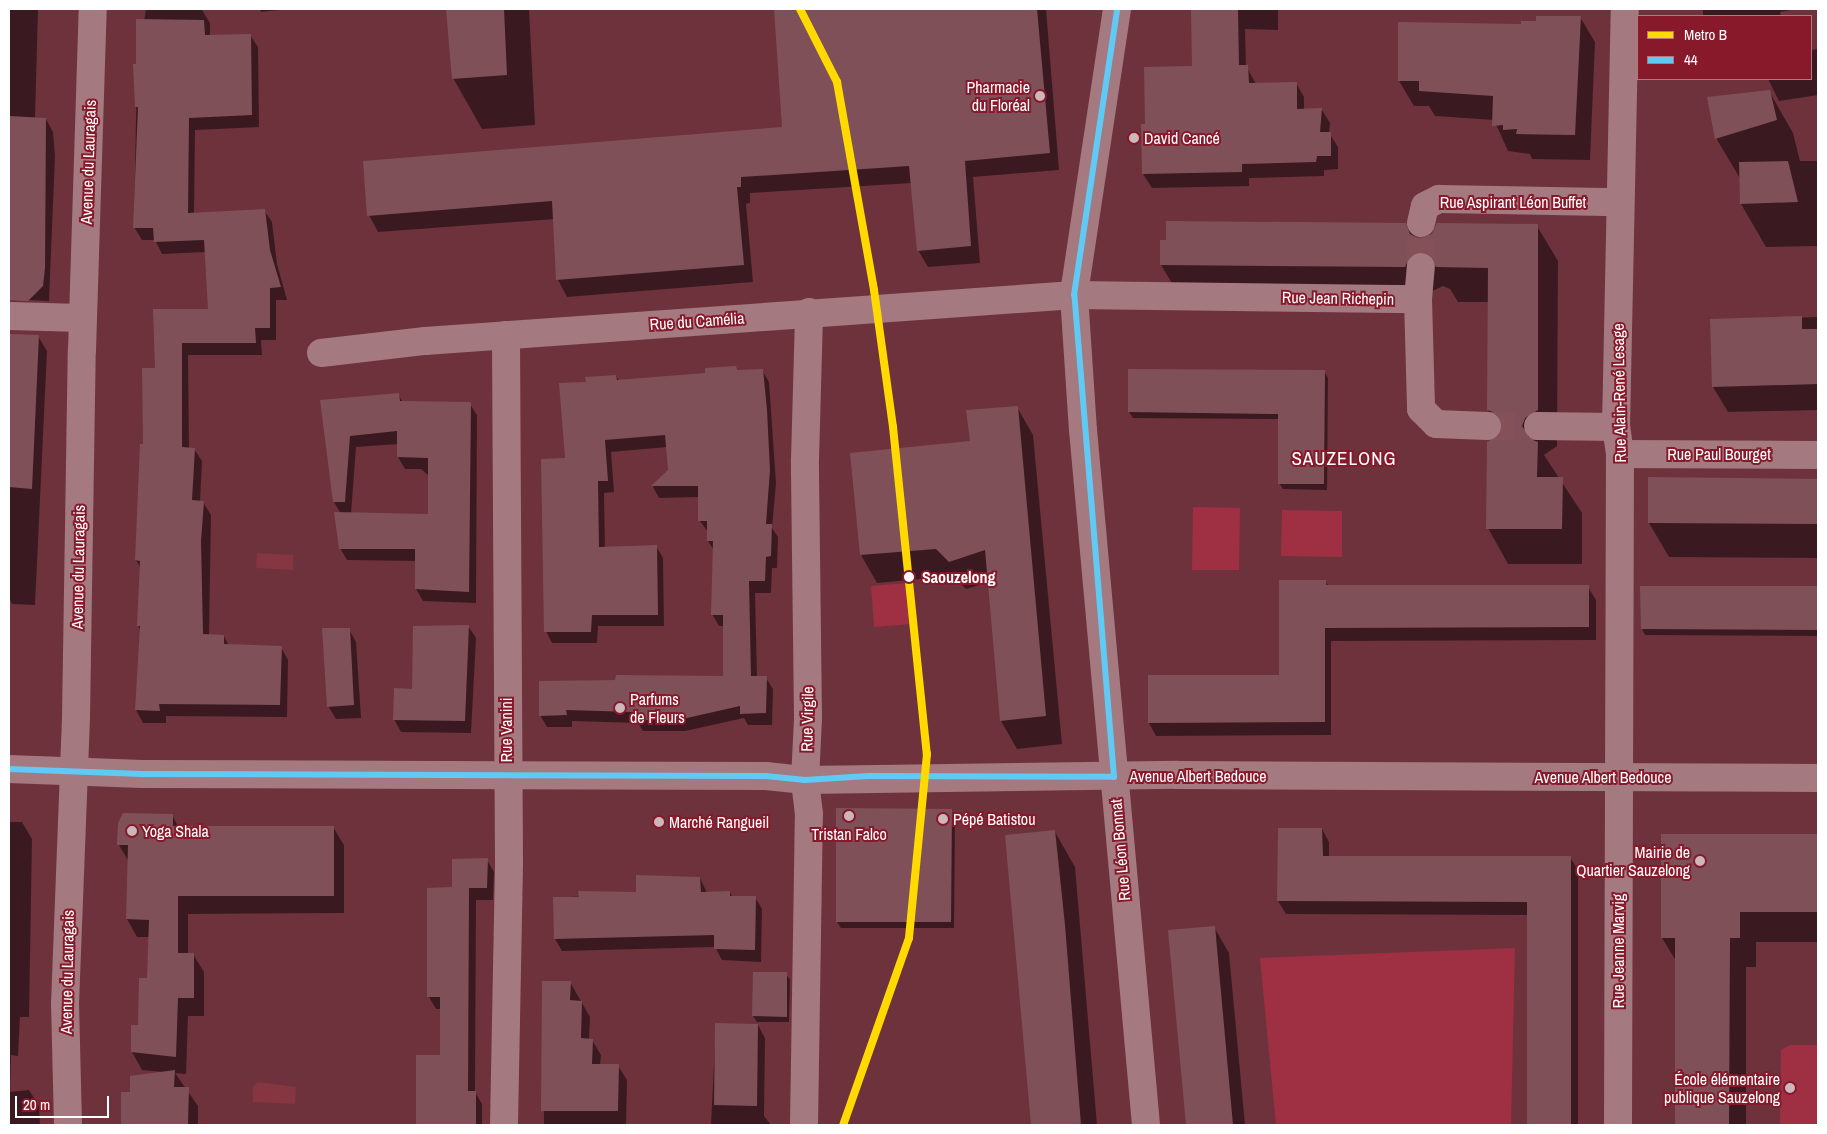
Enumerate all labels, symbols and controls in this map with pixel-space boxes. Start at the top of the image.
legend [1637,15,1812,80]
text: Metro B [1684,24,1727,45]
text: 44 [1684,49,1698,70]
place label: Pharmacie du Floréal [967,77,1030,115]
marker: Pharmacie du Floréal [1034,90,1046,102]
street label: Avenue du Lauragais [76,99,100,225]
place label: David Cancé [1144,128,1220,148]
marker: David Cancé [1128,132,1140,144]
street label: Rue Aspirant Léon Buffet [1439,192,1587,212]
street label: Rue Jean Richepin [1282,287,1394,309]
street label: Rue du Camélia [649,308,745,334]
street label: Rue Alain-René Lesage [1608,323,1630,463]
street label: Rue Paul Bourget [1667,444,1771,464]
district label: SAUZELONG [1290,448,1398,470]
street label: Avenue du Lauragais [67,505,89,629]
place label: Saouzelong [922,567,996,587]
marker: Saouzelong [900,568,918,586]
street label: Rue Virgile [797,686,817,752]
place label: Parfums de Fleurs [630,689,685,727]
street label: Rue Vanini [496,698,516,762]
marker: Parfums de Fleurs [614,702,626,714]
street label: Avenue Albert Bedouce [1129,766,1267,786]
street label: Avenue Albert Bedouce [1534,767,1672,787]
street label: Rue Léon Bonnat [1106,798,1134,902]
place label: Pépé Batistou [953,809,1035,829]
marker: Tristan Falco [843,810,855,822]
place label: Marché Rangueil [669,812,769,832]
marker: Pépé Batistou [937,813,949,825]
marker: Marché Rangueil [653,816,665,828]
place label: Yoga Shala [142,821,209,841]
place label: Tristan Falco [811,824,887,844]
marker: Yoga Shala [126,825,138,837]
place label: Mairie de Quartier Sauzelong [1576,842,1690,880]
marker: Mairie de Quartier Sauzelong [1694,855,1706,867]
street label: Rue Jeanne Marvig [1608,894,1628,1008]
street label: Avenue du Lauragais [56,910,78,1034]
place label: École élémentaire publique Sauzelong [1664,1069,1780,1107]
marker: École élémentaire publique Sauzelong [1784,1082,1796,1094]
scale bar [18,1086,111,1118]
text: 20 m [23,1094,50,1115]

